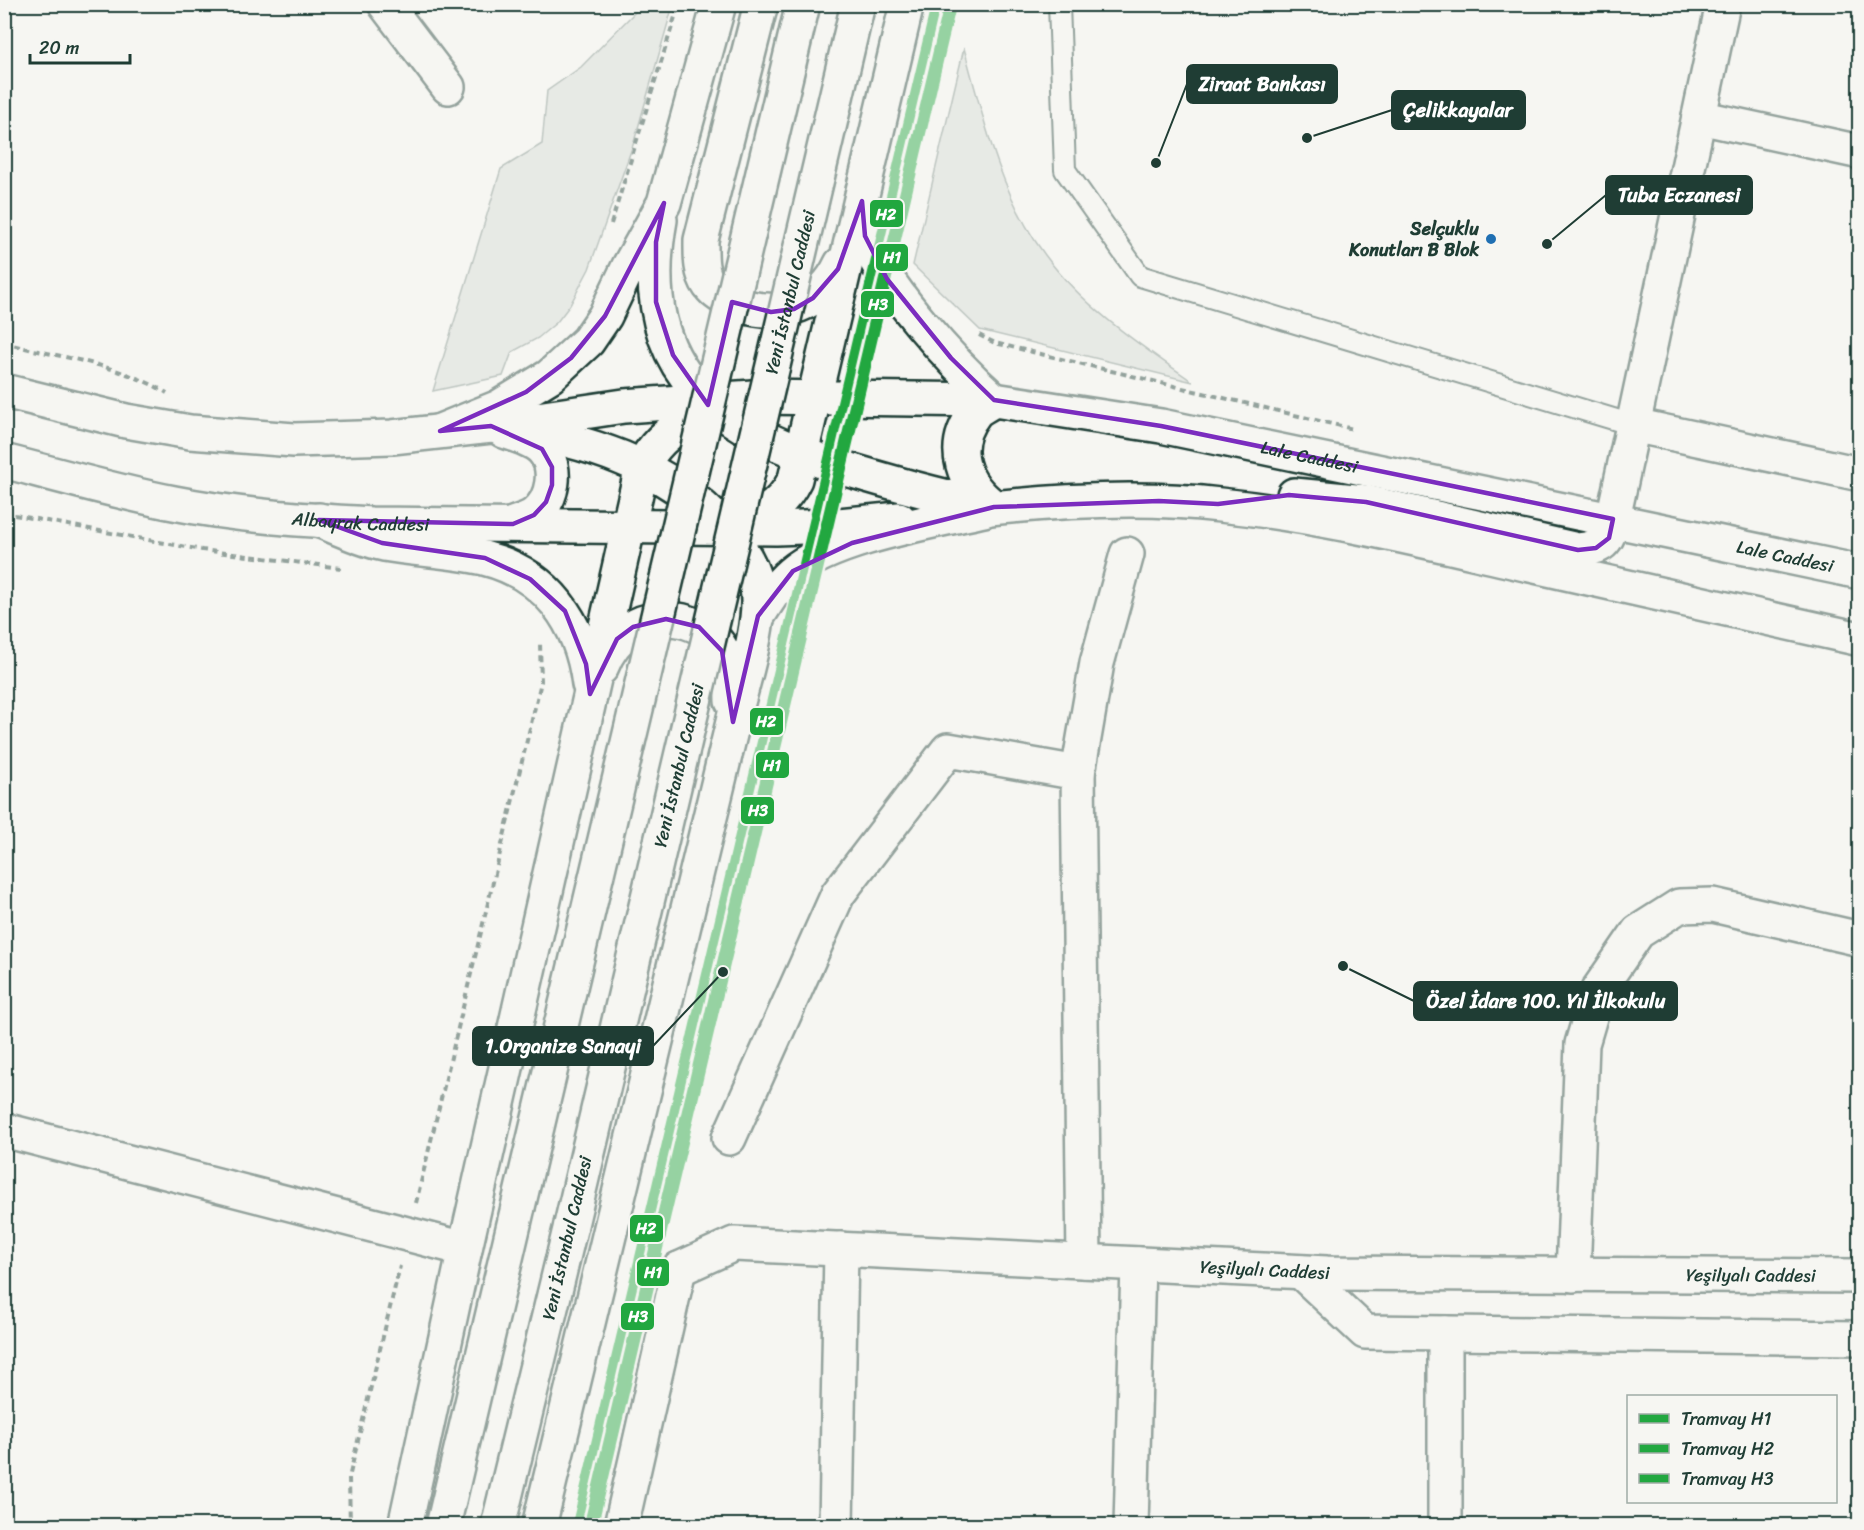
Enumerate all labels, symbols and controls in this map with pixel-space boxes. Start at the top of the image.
scale bar [30,27,130,65]
text: 20 m [39,32,79,64]
callout: Ziraat Bankası [1187,65,1337,103]
text: Ziraat Bankası [1197,67,1326,102]
callout: Çelikkayalar [1392,91,1525,129]
text: Çelikkayalar [1402,93,1515,128]
callout: Tuba Eczanesi [1606,176,1752,214]
text: Tuba Eczanesi [1618,178,1742,213]
line badge: H2 [869,199,904,228]
text: H2 [875,200,897,229]
street label: Yeni İstanbul Caddesi [755,206,825,378]
place label: Selçuklu Konutları B Blok [1348,213,1479,266]
marker: Selçuklu Konutları B Blok [1484,232,1498,246]
line badge: H1 [875,243,909,272]
text: H1 [882,243,901,272]
line badge: H3 [860,290,895,318]
text: H3 [867,290,888,319]
street label: Lale Caddesi [1258,431,1362,483]
street label: Albayrak Caddesi [290,503,430,541]
street label: Lale Caddesi [1734,531,1838,582]
street label: Yeni İstanbul Caddesi [644,679,714,851]
line badge: H2 [749,707,784,736]
text: H2 [755,707,777,736]
line badge: H1 [755,751,790,779]
text: H1 [762,751,781,780]
line badge: H3 [740,796,775,825]
text: H3 [747,796,768,825]
callout: Özel İdare 100. Yıl İlkokulu [1414,982,1677,1020]
text: Özel İdare 100. Yıl İlkokulu [1427,984,1666,1019]
callout: 1.Organize Sanayi [473,1027,653,1065]
text: 1.Organize Sanayi [485,1029,642,1064]
street label: Yeni İstanbul Caddesi [533,1152,602,1323]
line badge: H2 [629,1214,664,1243]
text: H2 [635,1214,657,1243]
street label: Yeşilyalı Caddesi [1199,1251,1331,1289]
line badge: H1 [636,1258,670,1287]
text: H1 [643,1258,662,1287]
street label: Yeşilyalı Caddesi [1686,1259,1817,1292]
line badge: H3 [620,1302,655,1331]
text: H3 [627,1302,648,1331]
legend [1627,1395,1837,1503]
text: Tramvay H1 [1681,1403,1772,1435]
text: Tramvay H2 [1681,1433,1774,1465]
text: Tramvay H3 [1681,1463,1774,1495]

